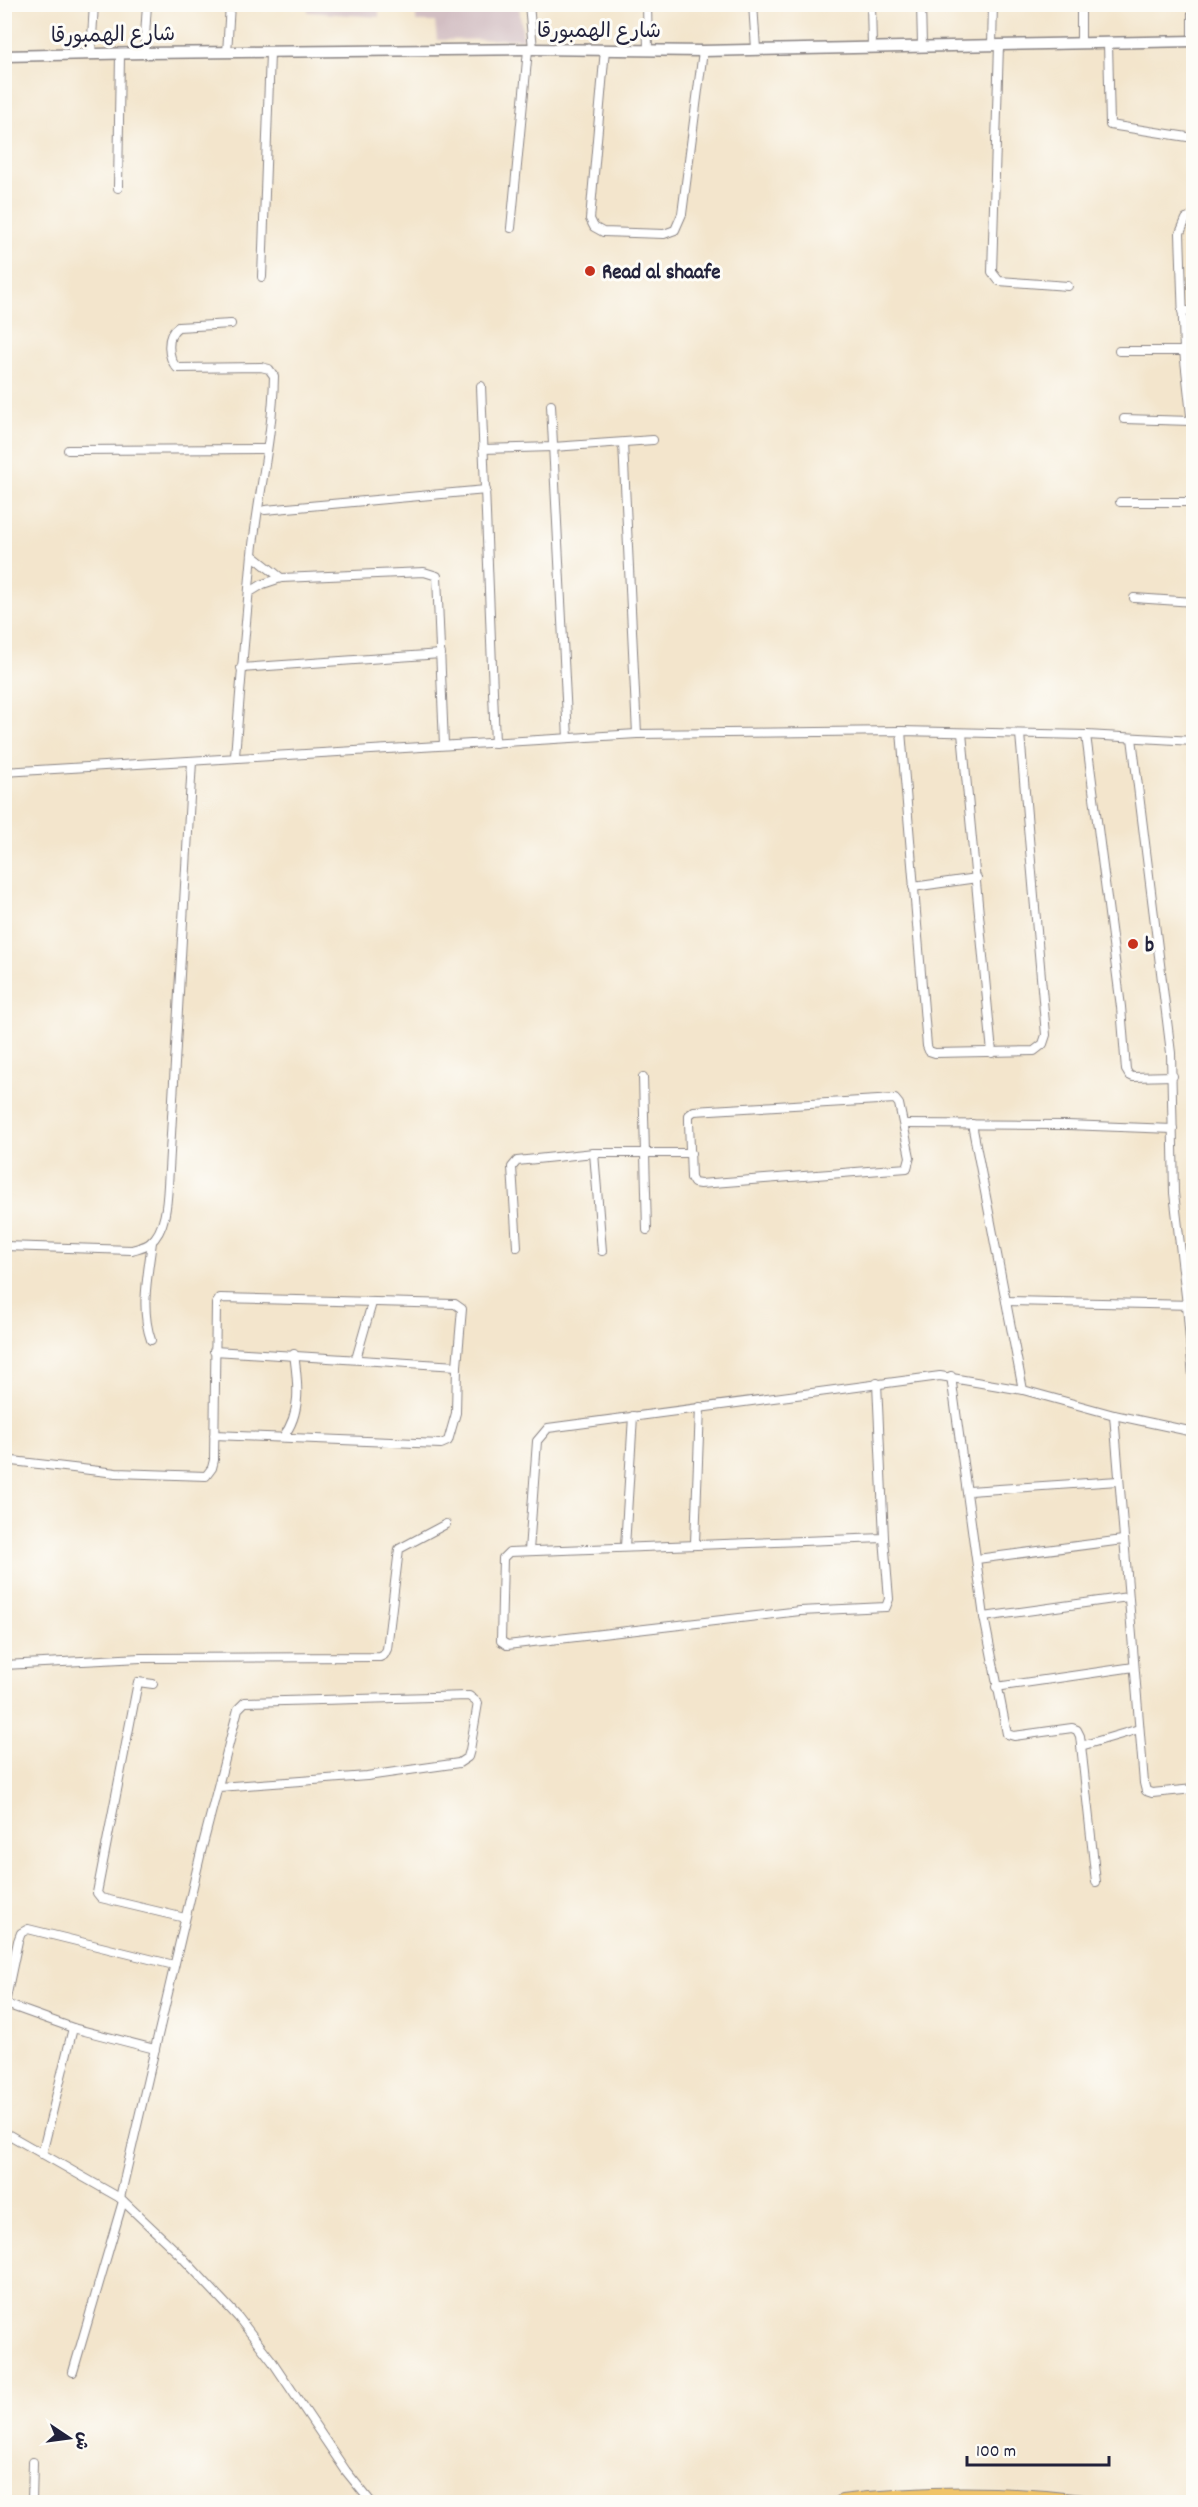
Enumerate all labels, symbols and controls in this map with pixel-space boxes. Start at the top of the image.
street label: شارع الهمبورقا [537,18,661,48]
street label: شارع الهمبورقا [51,21,175,53]
place label: Read al shaafe [602,259,720,289]
marker: Read al shaafe [583,264,597,278]
place label: b [1145,932,1154,962]
marker: b [1126,937,1140,951]
north arrow [39,2408,99,2468]
scale bar [967,2429,1110,2467]
text: ش [68,2430,94,2452]
text: 100 m [976,2440,1016,2465]

